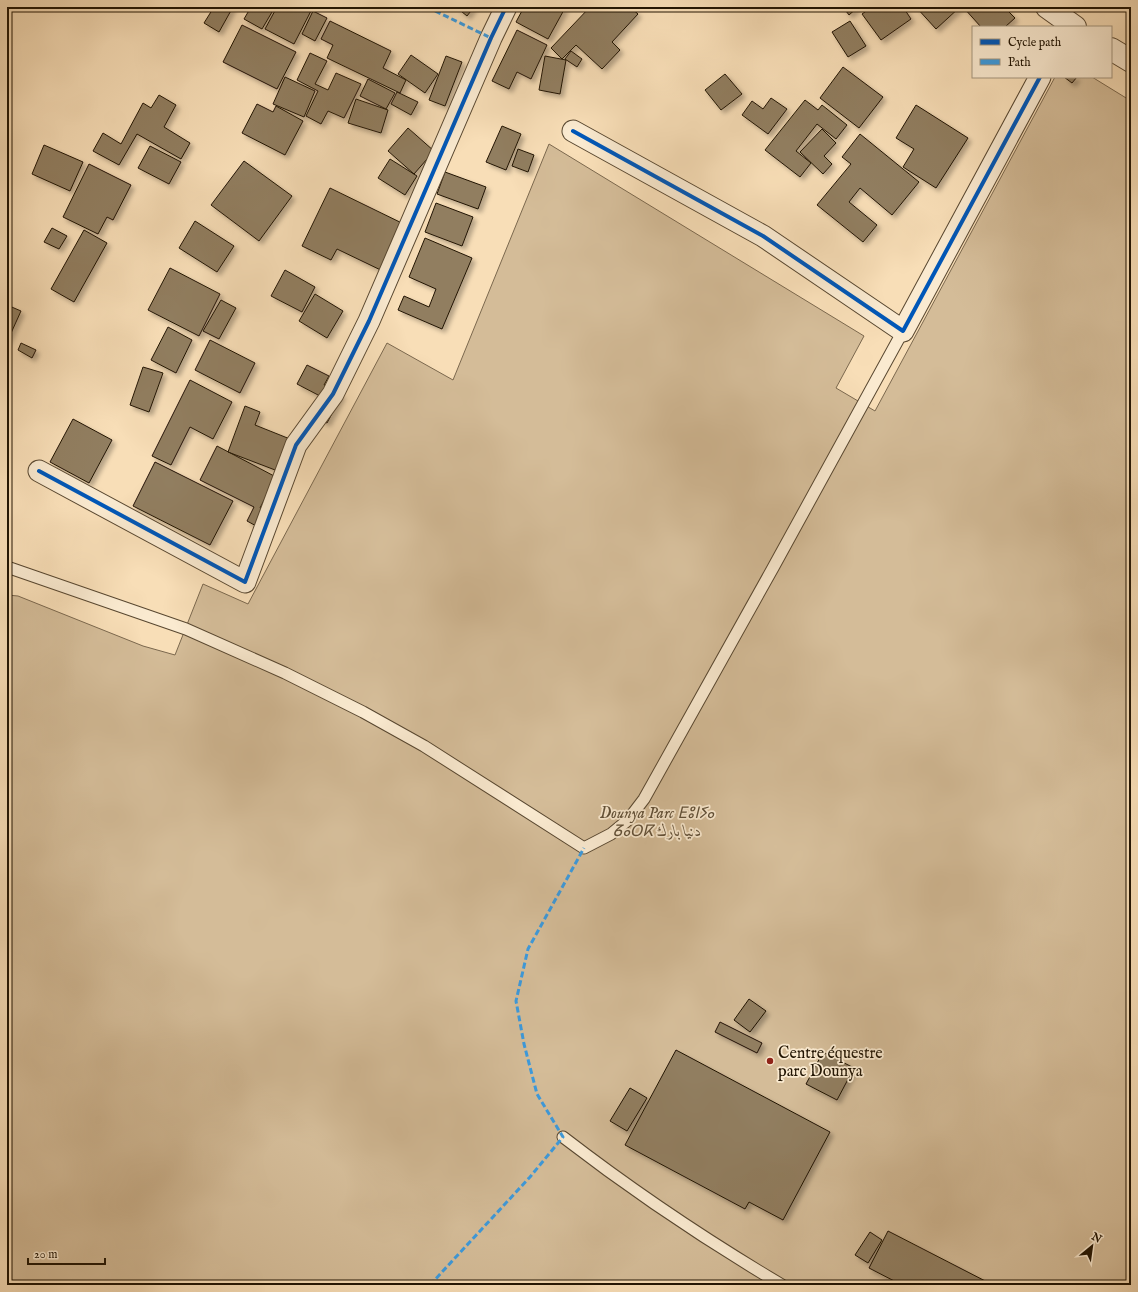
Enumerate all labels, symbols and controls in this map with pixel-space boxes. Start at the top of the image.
legend [972,26,1112,78]
text: Cycle path [1008,35,1062,51]
text: Path [1008,55,1031,70]
park label: Dounya Parc ⴹⵓⵏⵢⴰ ⵒⴰⵔⴽ دنيا بارك [600,804,715,842]
place label: Centre équestre parc Dounya [778,1044,883,1082]
marker: Centre équestre parc Dounya [765,1056,775,1066]
north arrow [1072,1226,1112,1266]
text: N [1088,1229,1104,1247]
scale bar [28,1240,105,1266]
text: 20 m [34,1247,57,1262]

